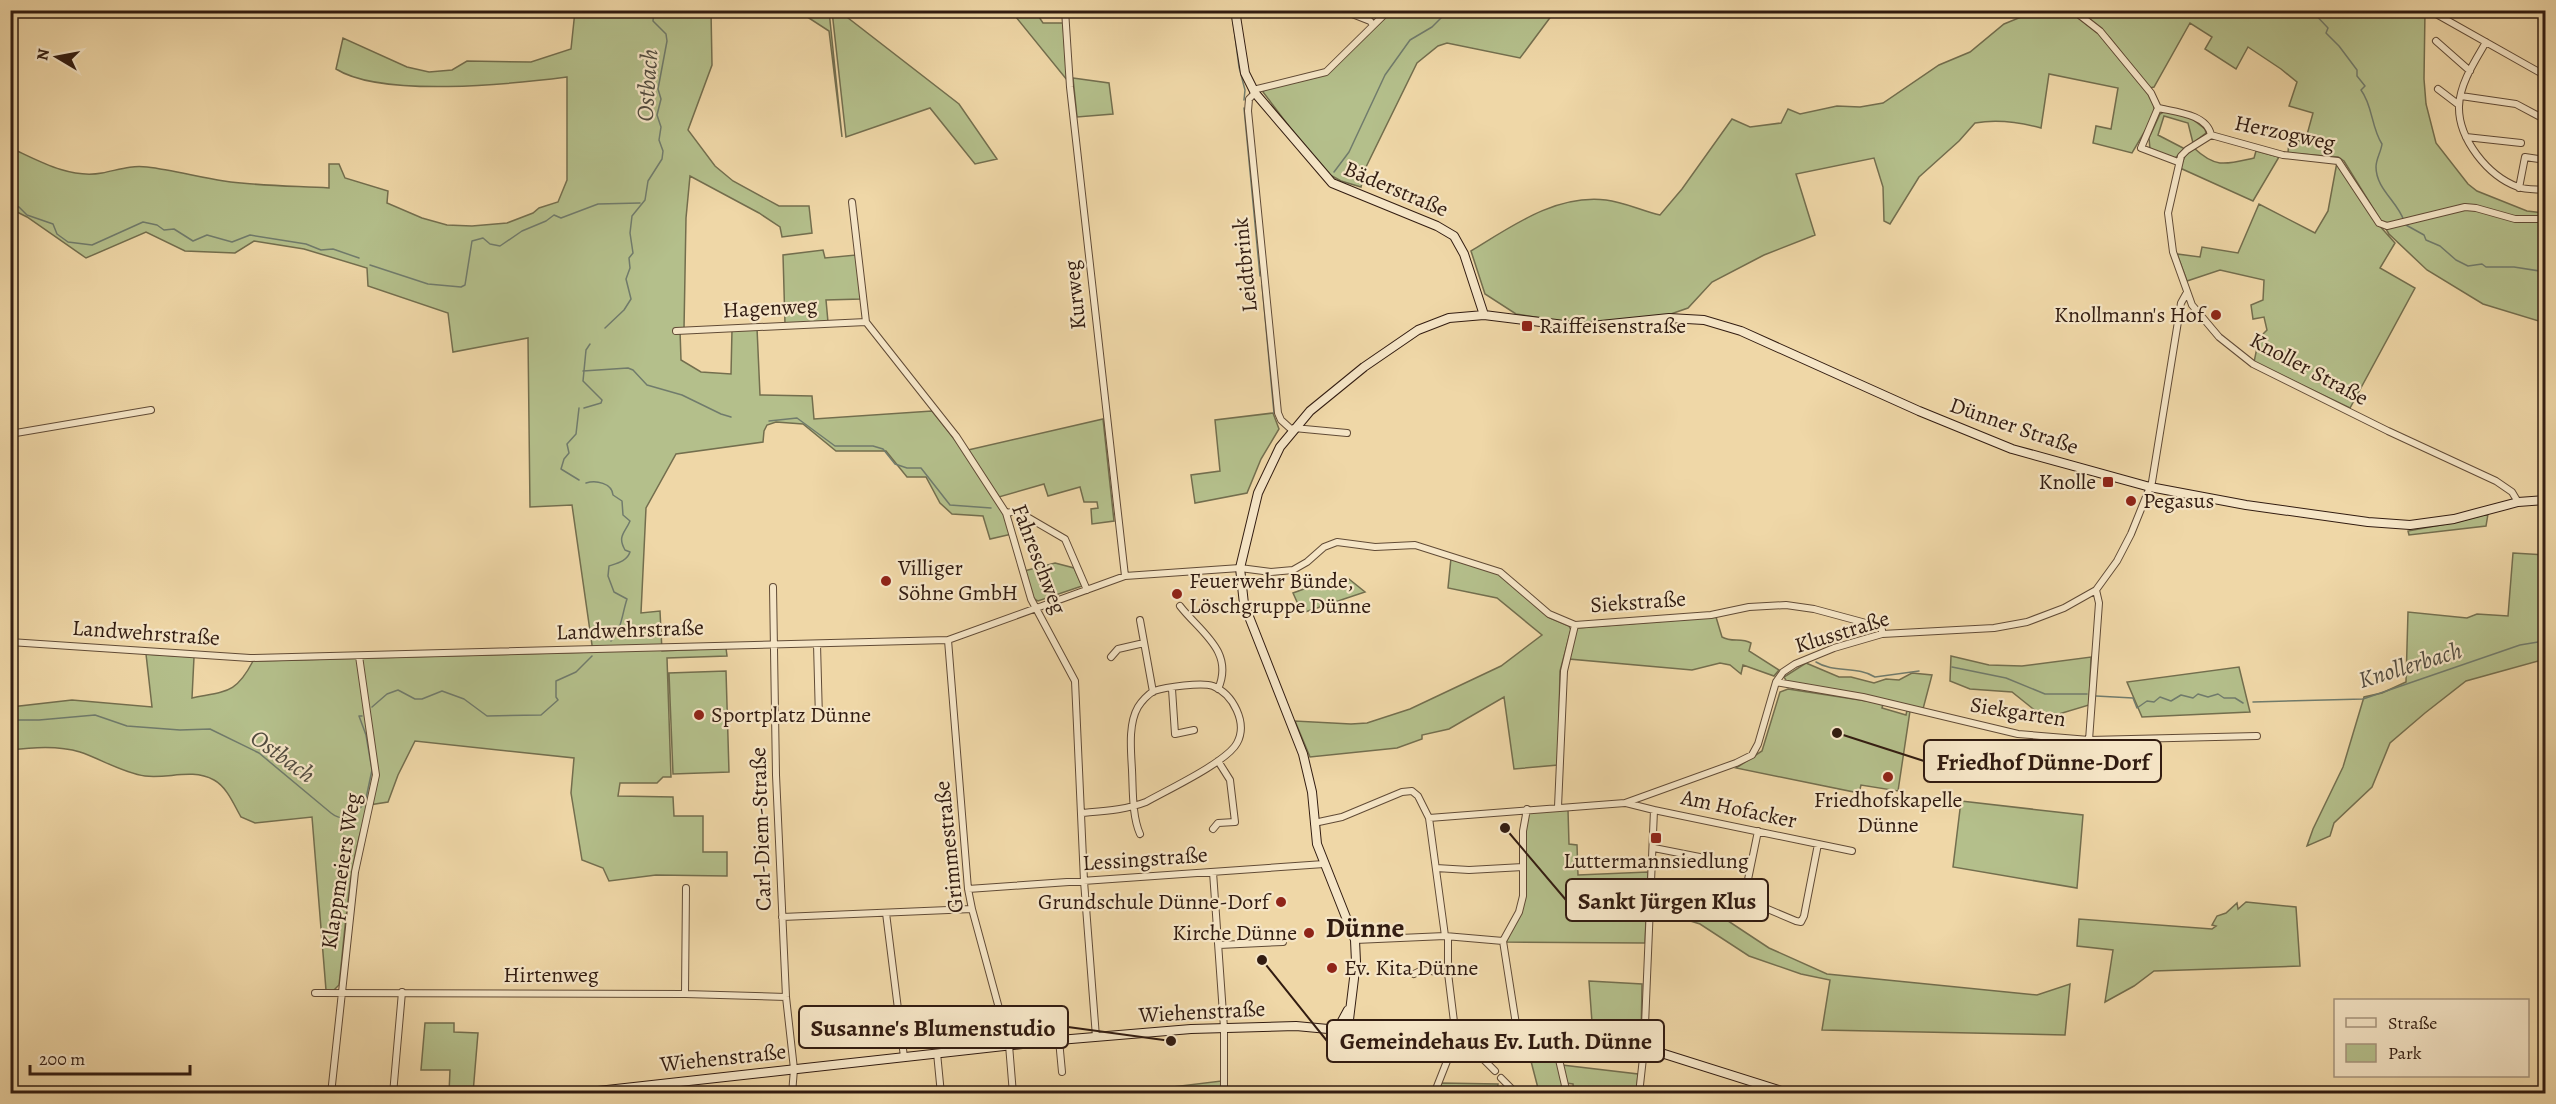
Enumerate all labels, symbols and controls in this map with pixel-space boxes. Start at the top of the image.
north arrow [27,27,87,87]
text: N [31,47,55,62]
water label: Ostbach [628,48,666,122]
street label: Herzogweg [2232,108,2338,158]
street label: Bäderstraße [1339,154,1453,224]
street label: Leidtbrink [1225,216,1265,314]
street label: Kurweg [1056,259,1094,331]
street label: Hagenweg [722,291,818,325]
place label: Knollmann's Hof [2054,300,2207,330]
marker: Knollmann's Hof [2209,308,2223,322]
place label: Raiffeisenstraße [1539,311,1686,341]
marker: Raiffeisenstraße [1520,319,1534,333]
street label: Knoller Straße [2244,325,2374,413]
street label: Dünner Straße [1946,390,2082,462]
place label: Knolle [2039,467,2096,497]
marker: Knolle [2101,475,2115,489]
place label: Pegasus [2143,486,2214,516]
marker: Pegasus [2124,494,2138,508]
street label: Fahreschweg [1004,500,1074,618]
place label: Villiger Söhne GmbH [897,553,1018,608]
place label: Feuerwehr Bünde, Löschgruppe Dünne [1189,566,1371,621]
marker: Villiger Söhne GmbH [879,574,893,588]
street label: Siekstraße [1589,584,1687,620]
marker: Feuerwehr Bünde, Löschgruppe Dünne [1170,587,1184,601]
street label: Klusstraße [1791,603,1893,661]
street label: Landwehrstraße [556,612,704,648]
street label: Landwehrstraße [71,613,221,653]
water label: Knollerbach [2354,634,2466,696]
street label: Siekgarten [1968,690,2068,734]
place label: Sportplatz Dünne [711,700,871,730]
marker: Sportplatz Dünne [692,708,706,722]
water label: Ostbach [244,722,322,790]
callout: Friedhof Dünne-Dorf [1924,740,2161,782]
text: Friedhof Dünne-Dorf [1936,746,2154,778]
street label: Carl-Diem-Straße [743,747,779,911]
marker: Friedhofskapelle Dünne [1881,770,1895,784]
street label: Grimmestraße [927,779,971,915]
street label: Am Hofacker [1677,782,1800,836]
place label: Friedhofskapelle Dünne [1814,785,1962,840]
street label: Klappmeiers Weg [314,791,368,951]
marker: Luttermannsiedlung [1649,831,1663,845]
street label: Lessingstraße [1081,840,1209,878]
place label: Luttermannsiedlung [1563,846,1749,876]
callout: Sankt Jürgen Klus [1566,879,1768,921]
text: Sankt Jürgen Klus [1578,885,1756,917]
place label: Grundschule Dünne-Dorf [1038,887,1272,917]
marker: Grundschule Dünne-Dorf [1274,895,1288,909]
district label: Dünne [1325,909,1405,947]
place label: Kirche Dünne [1172,918,1297,948]
marker: Kirche Dünne [1302,926,1316,940]
place label: Ev. Kita Dünne [1344,953,1478,983]
street label: Hirtenweg [503,960,599,990]
marker: Ev. Kita Dünne [1325,961,1339,975]
street label: Wiehenstraße [1137,994,1266,1030]
legend [2334,999,2529,1077]
callout: Susanne's Blumenstudio [799,1006,1068,1048]
text: Straße [2388,1011,2437,1035]
text: Susanne's Blumenstudio [810,1012,1056,1044]
callout: Gemeindehaus Ev. Luth. Dünne [1327,1020,1664,1062]
text: Gemeindehaus Ev. Luth. Dünne [1340,1025,1652,1057]
street label: Wiehenstraße [657,1036,788,1080]
scale bar [30,1038,190,1076]
text: Park [2388,1041,2422,1065]
text: 200 m [39,1047,85,1071]

